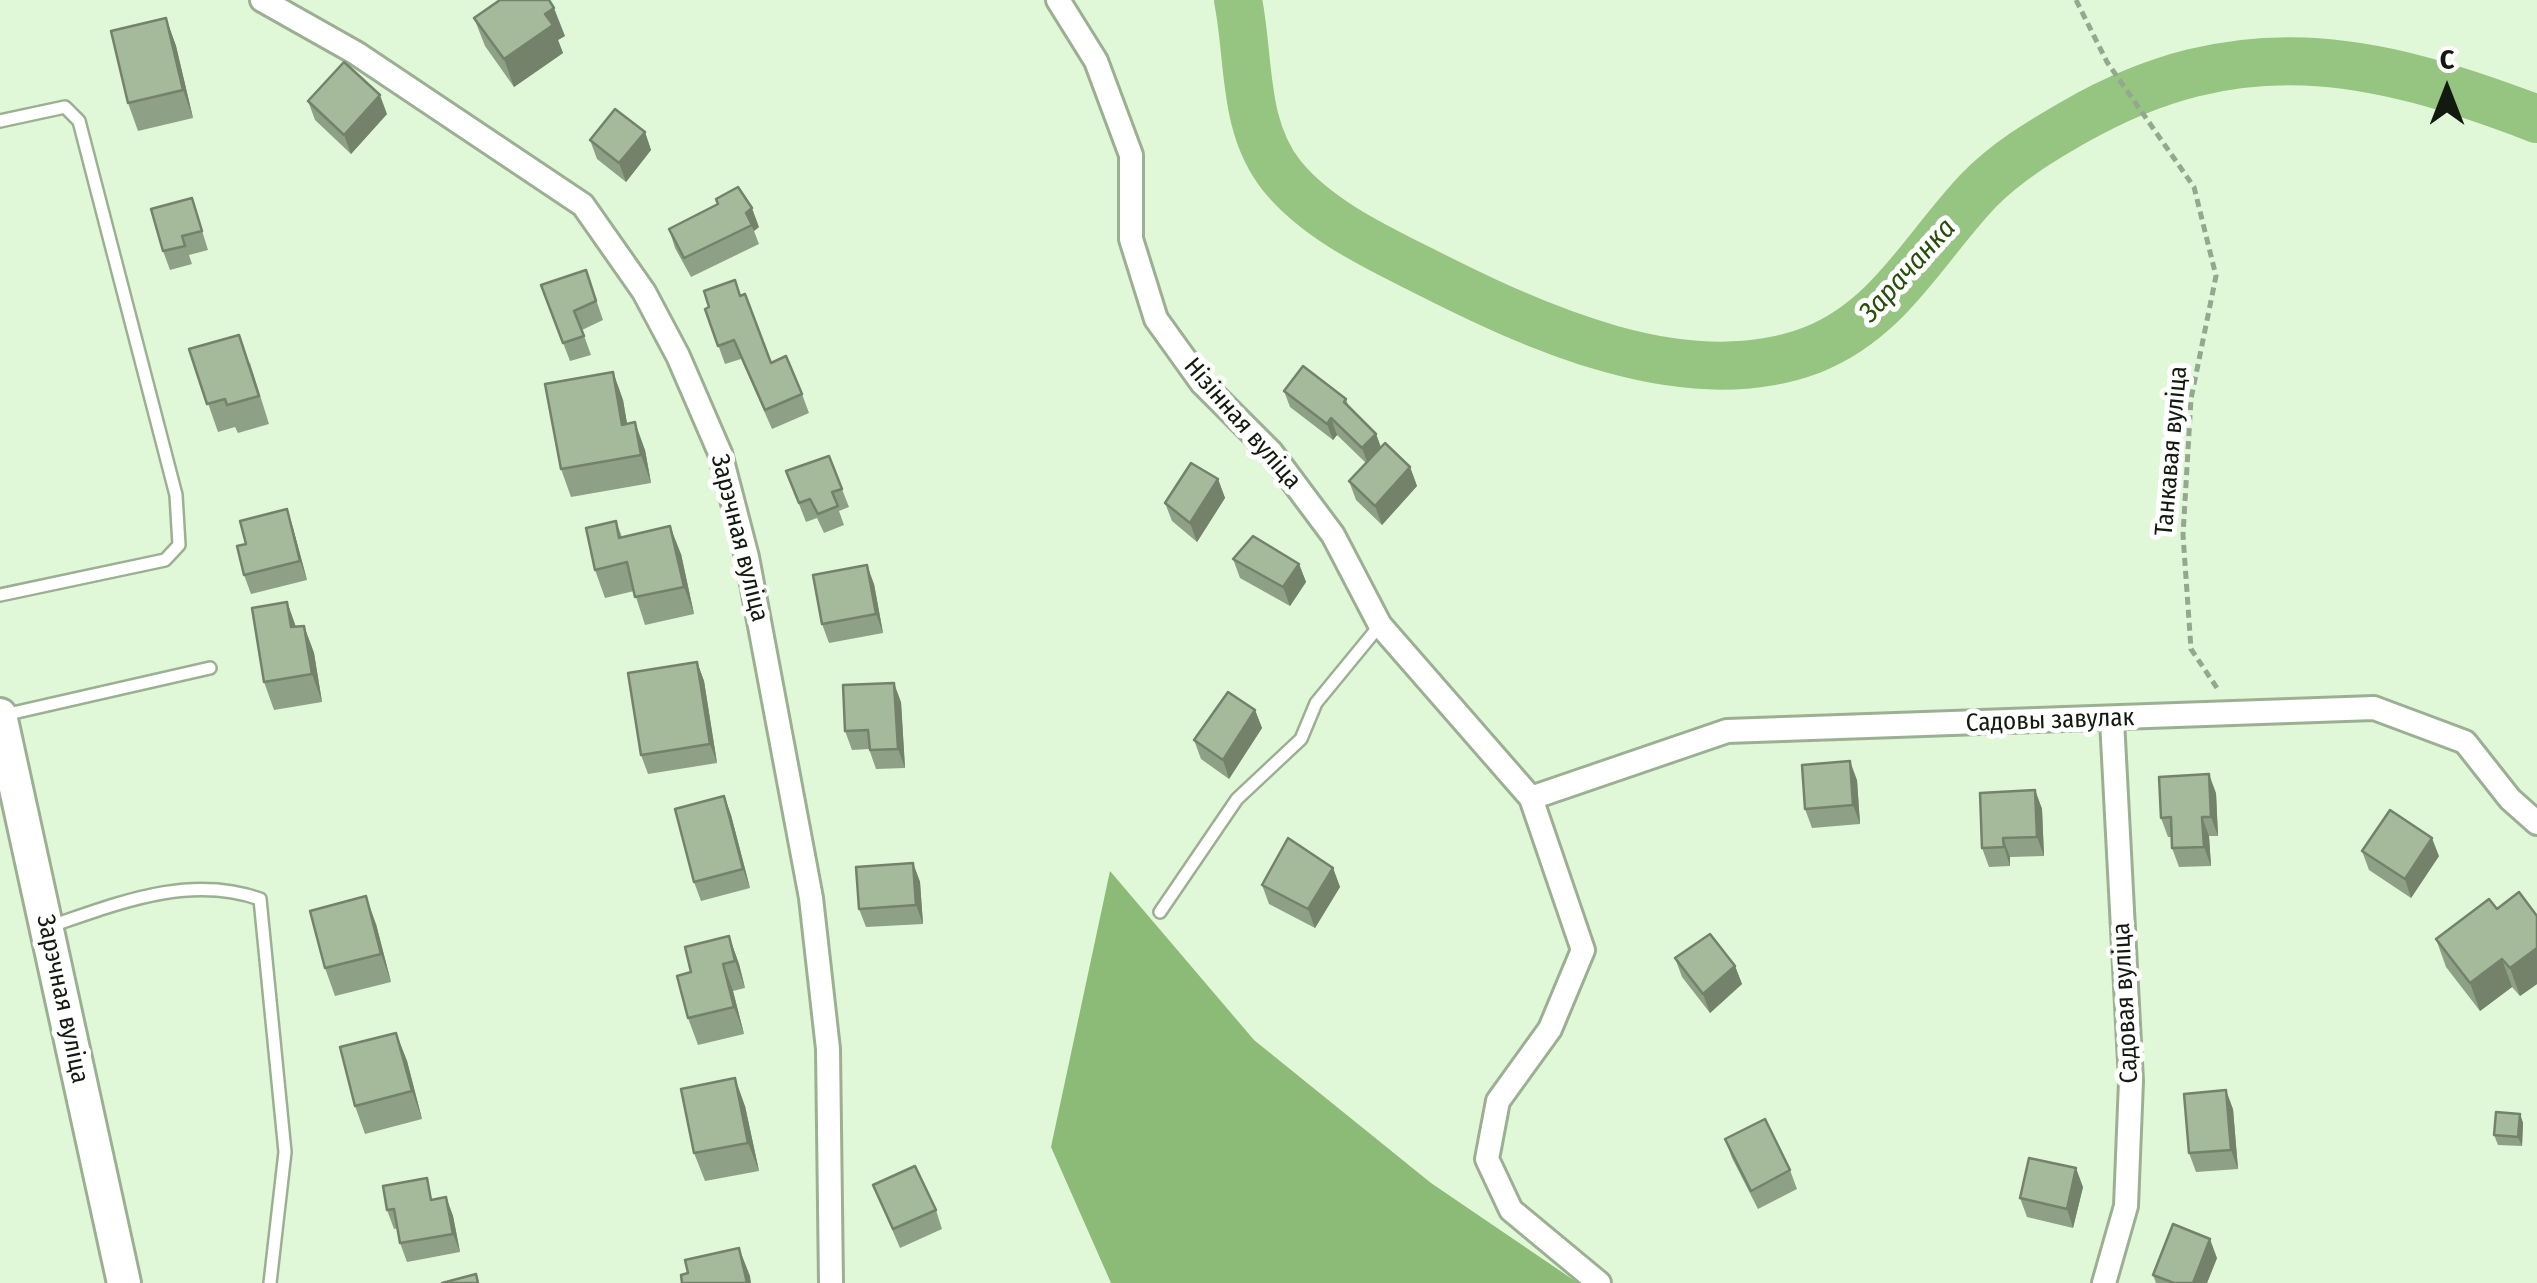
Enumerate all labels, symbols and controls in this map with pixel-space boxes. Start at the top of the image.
north arrow [2397,40,2497,140]
text: С [2440,43,2454,76]
water label: Зарачанка [1853,212,1963,330]
street label: Нізінная вуліца [1177,352,1307,496]
street label: Танкавая вуліца [2150,365,2194,537]
street label: Зарэчная вуліца [704,451,774,625]
street label: Садовы завулак [1965,703,2135,739]
street label: Зарэчная вуліца [29,912,95,1086]
street label: Садовая вуліца [2107,922,2145,1084]

